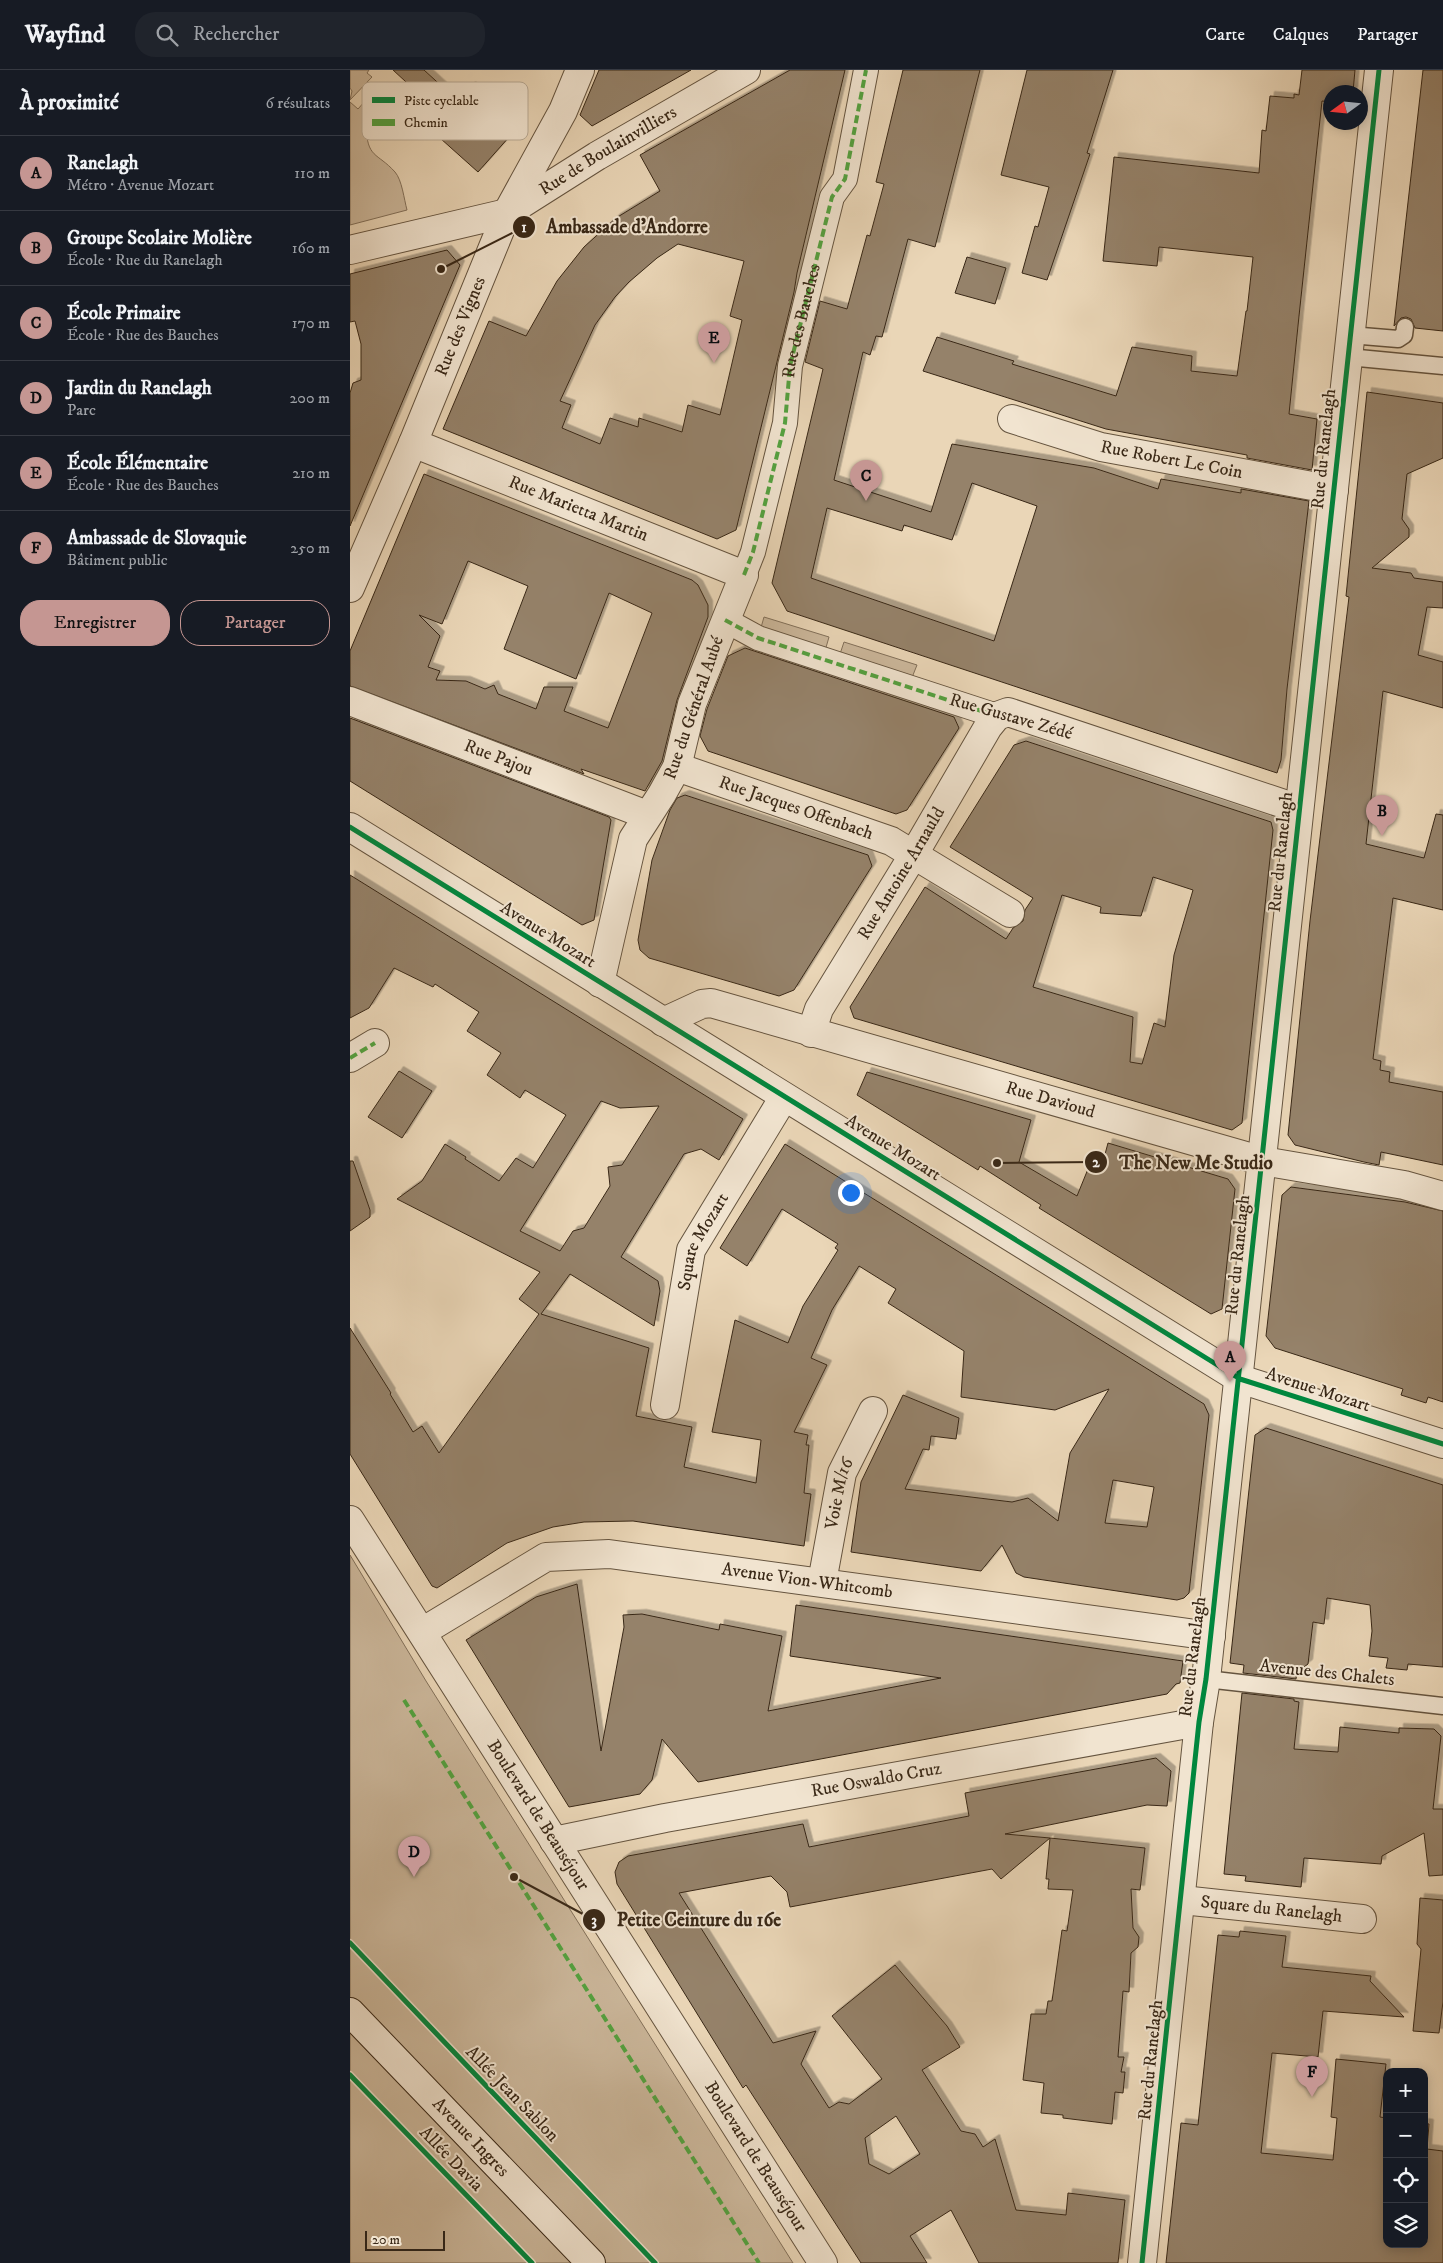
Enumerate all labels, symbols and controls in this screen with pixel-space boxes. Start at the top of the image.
search box [135,12,485,57]
text: Wayfind [25,20,105,50]
icon: search [153,21,181,49]
text: Rechercher [193,23,279,46]
text: Carte [1205,24,1245,46]
text: Calques [1273,24,1329,46]
text: Partager [1357,24,1418,46]
legend [362,82,528,140]
north arrow [1323,85,1368,130]
text: À proximité [20,90,119,116]
text: Piste cyclable [404,92,479,110]
text: 6 résultats [265,93,330,113]
street label: Rue de Boulainvilliers [535,101,681,201]
text: Chemin [404,114,449,132]
text: Ranelagh [67,152,138,175]
text: A [31,163,41,183]
text: 110 m [294,163,330,183]
text: Métro · Avenue Mozart [67,175,214,195]
callout: Ambassade d'Andorre [512,210,718,244]
text: Ambassade d'Andorre [545,216,708,239]
text: 1 [521,218,527,237]
text: Groupe Scolaire Molière [67,227,252,250]
text: B [31,238,41,258]
text: 160 m [292,238,330,258]
text: École · Rue du Ranelagh [67,250,223,270]
street label: Rue des Bauches [778,262,826,379]
street label: Rue des Vignes [430,273,491,380]
text: École Primaire [67,302,181,325]
text: C [31,313,41,333]
text: 170 m [292,313,330,333]
pin: E [698,322,730,363]
text: École · Rue des Bauches [67,325,219,345]
text: Jardin du Ranelagh [67,377,212,400]
street label: Rue du Ranelagh [1307,387,1341,510]
text: D [30,388,42,408]
text: 200 m [289,388,330,408]
text: Parc [67,400,96,420]
street label: Rue Robert Le Coin [1099,436,1245,484]
text: École Élémentaire [67,452,208,475]
pin: C [850,460,882,501]
text: E [30,463,42,483]
text: 210 m [292,463,330,483]
street label: Rue Marietta Martin [505,471,652,547]
text: École · Rue des Bauches [67,475,219,495]
text: Ambassade de Slovaquie [67,527,247,550]
text: F [31,538,41,558]
text: 250 m [290,538,330,558]
text: Bâtiment public [67,550,168,570]
button: Enregistrer [20,600,170,646]
button: Partager [180,600,330,646]
street label: Rue du Général Aubé [659,633,729,782]
street label: Rue Gustave Zédé [947,689,1076,745]
street label: Rue Pajou [461,735,536,781]
street label: Rue Jacques Offenbach [716,771,877,845]
street label: Rue du Ranelagh [1264,790,1298,913]
pin: B [1366,795,1398,836]
street label: Rue Antoine Arnauld [853,803,950,944]
street label: Avenue Mozart [496,897,600,973]
street label: Rue Davioud [1003,1077,1098,1123]
street label: Avenue Mozart [841,1110,945,1186]
callout: The New Me Studio [1084,1145,1282,1179]
text: The New Me Studio [1118,1152,1273,1175]
text: 2 [1092,1153,1100,1172]
your location [838,1180,864,1206]
street label: Square Mozart [673,1189,734,1292]
street label: Rue du Ranelagh [1221,1193,1255,1316]
pin: A [1214,1341,1246,1382]
street label: Avenue Mozart [1263,1363,1373,1417]
street label: Voie M/16 [821,1454,859,1532]
street label: Avenue Vion-Whitcomb [720,1558,894,1604]
street label: Rue du Ranelagh [1175,1595,1211,1718]
street label: Avenue des Chalets [1258,1655,1396,1691]
street label: Boulevard de Beauséjour [482,1736,594,1895]
street label: Rue Oswaldo Cruz [809,1757,943,1803]
pin: D [398,1836,430,1877]
street label: Square du Ranelagh [1200,1891,1344,1928]
callout: Petite Ceinture du 16e [582,1903,791,1937]
text: Petite Ceinture du 16e [617,1909,781,1932]
text: 3 [591,1911,597,1930]
street label: Rue du Ranelagh [1134,1998,1168,2121]
street label: Allée Jean Sablon [461,2041,564,2147]
pin: F [1296,2056,1328,2097]
map controls [1383,2068,1428,2248]
button: + [1383,2068,1428,2113]
street label: Boulevard de Beauséjour [699,2077,812,2237]
street label: Avenue Ingres [427,2093,514,2182]
button: − [1383,2113,1428,2158]
street label: Allée Davia [415,2122,488,2196]
button: locate [1383,2158,1428,2203]
button: layers [1383,2203,1428,2248]
scale bar [365,2228,445,2251]
text: 20 m [372,2231,400,2249]

